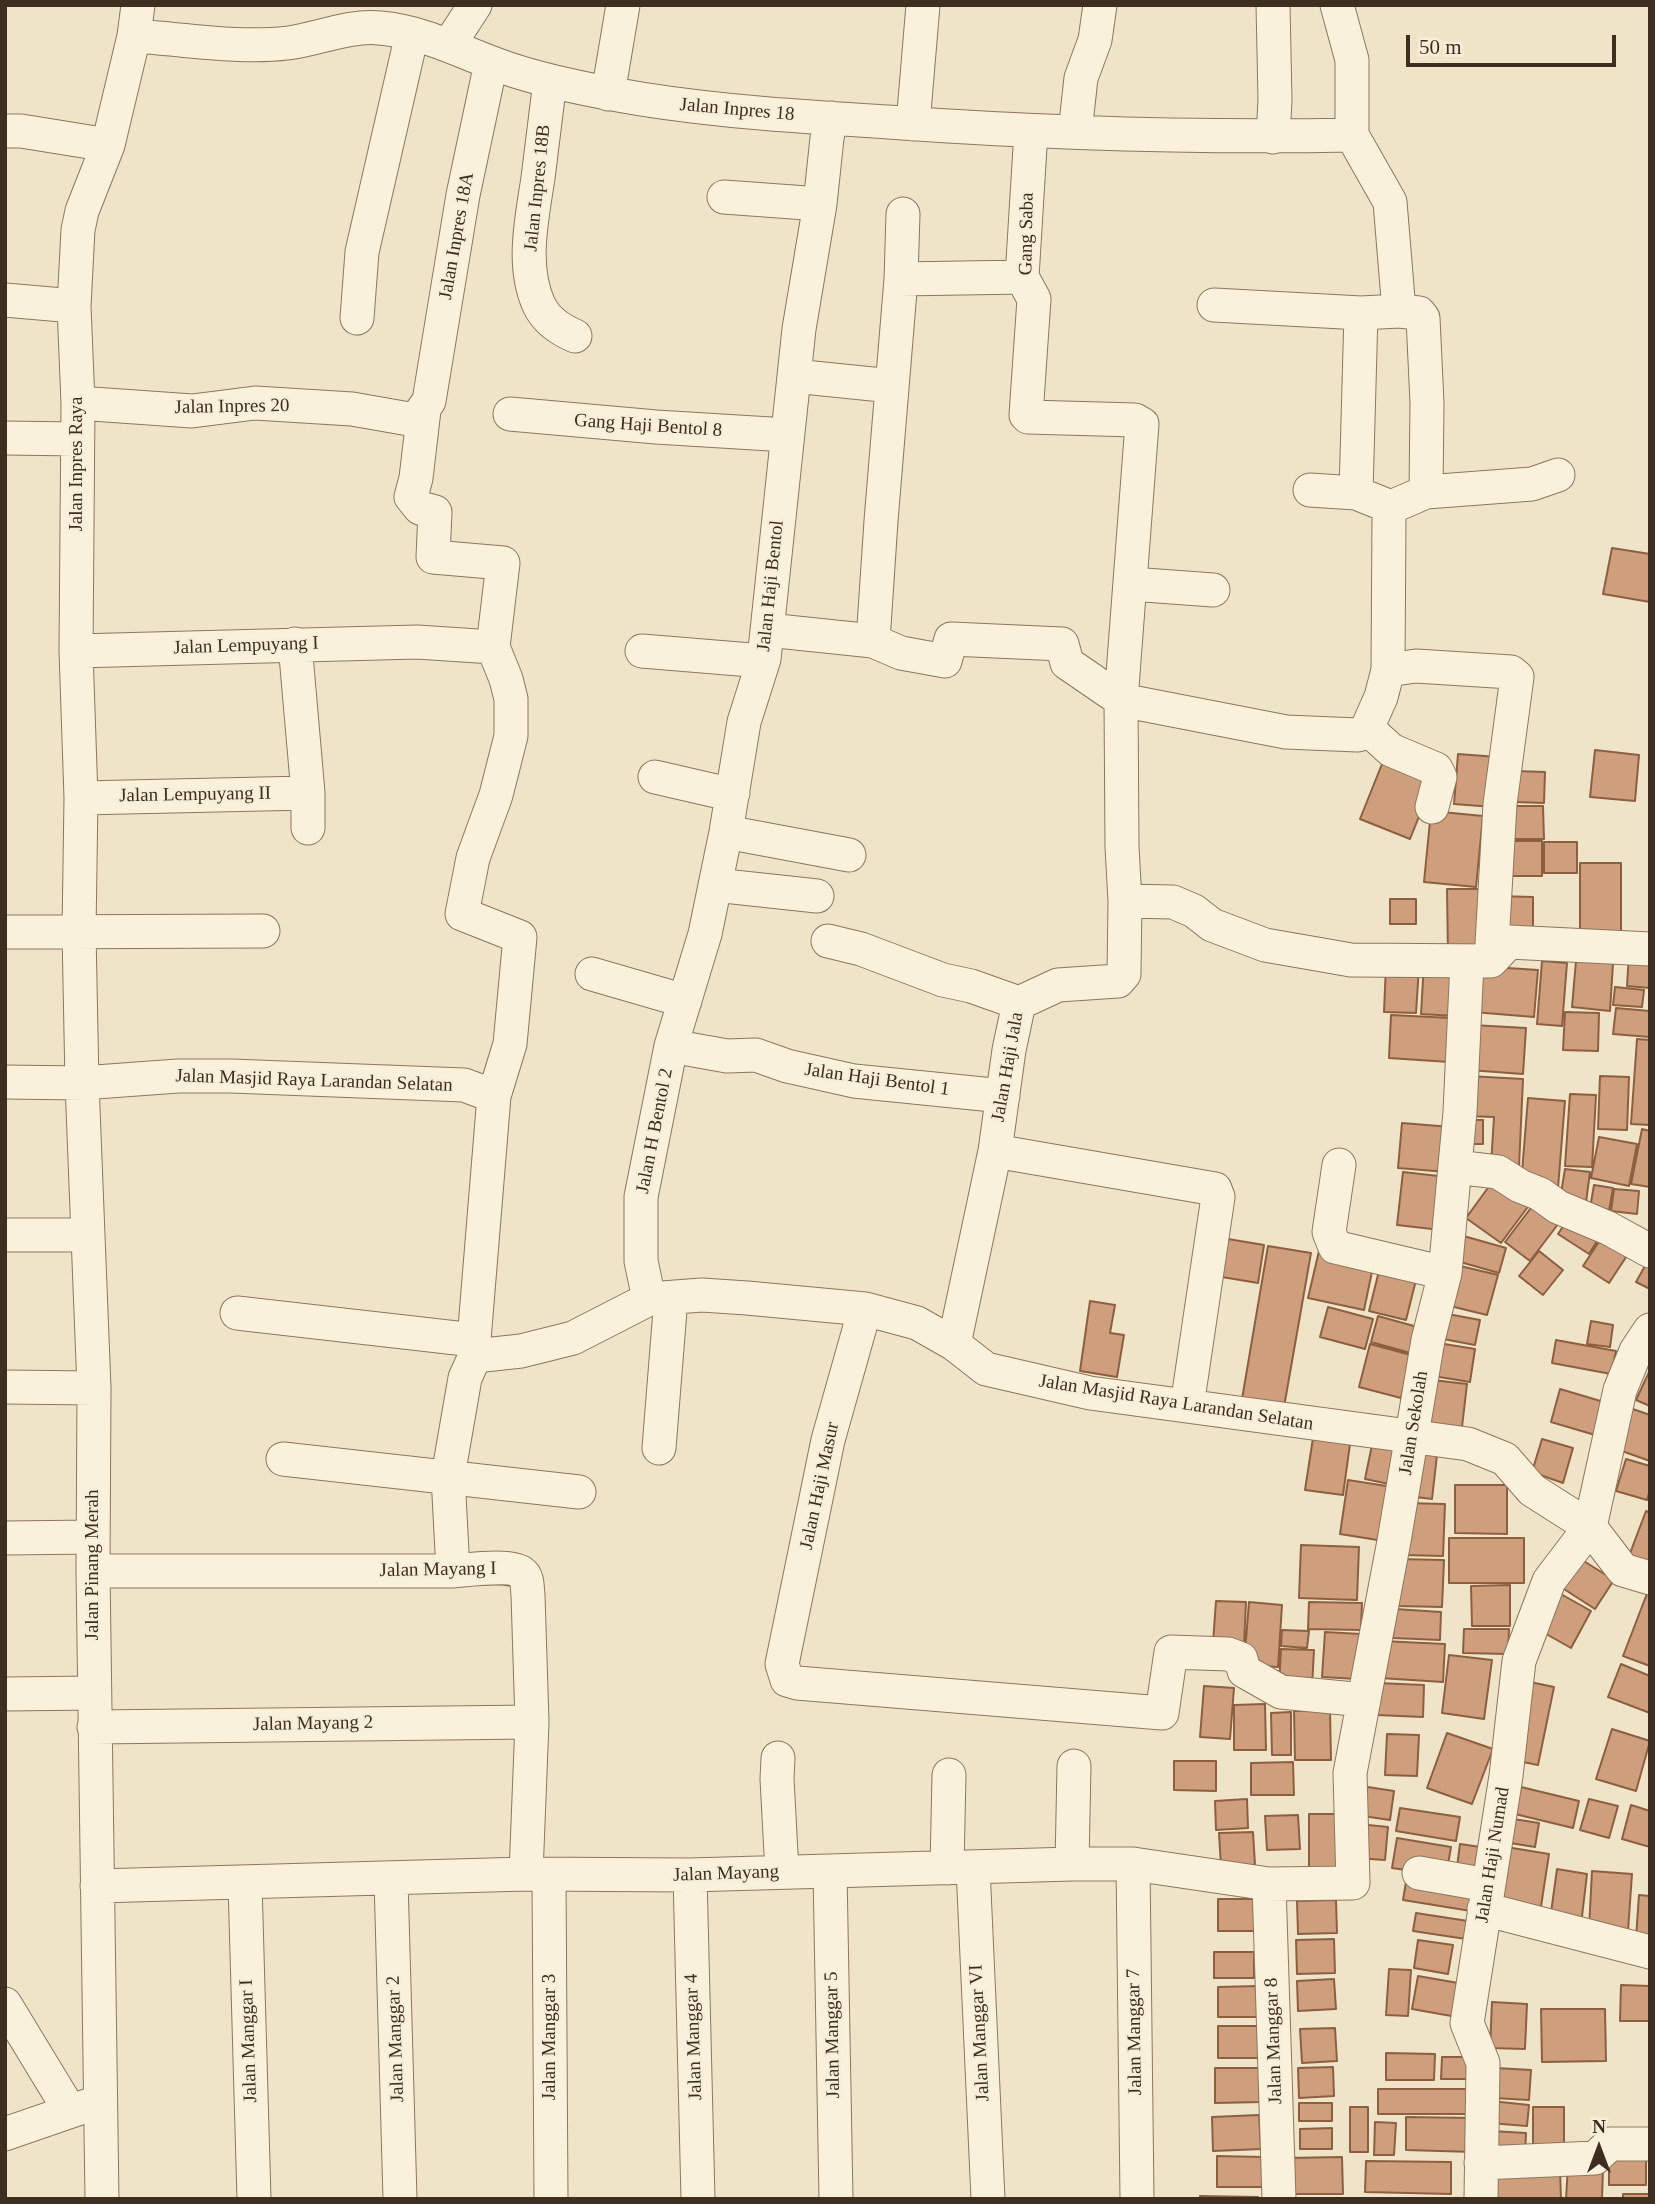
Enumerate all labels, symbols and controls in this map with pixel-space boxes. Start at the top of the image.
scale bar [1410,21,1620,65]
text: 50 m [1419,35,1462,59]
street label: Jalan Inpres 18 [679,94,795,126]
street label: Jalan Inpres 18B [520,123,556,253]
street label: Jalan Inpres 18A [435,171,479,301]
street label: Gang Saba [1015,192,1039,276]
street label: Jalan Inpres 20 [174,395,290,419]
street label: Jalan Inpres Raya [66,396,88,532]
street label: Gang Haji Bentol 8 [573,409,723,443]
street label: Jalan Haji Bentol [753,519,789,653]
street label: Jalan Lempuyang I [173,632,319,660]
street label: Jalan Lempuyang II [119,782,271,808]
street label: Jalan Haji Jala [987,1010,1029,1124]
street label: Jalan Haji Bentol 1 [803,1059,951,1101]
street label: Jalan Masjid Raya Larandan Selatan [175,1065,453,1097]
street label: Jalan H Bentol 2 [632,1066,678,1196]
street label: Jalan Sekolah [1395,1369,1433,1477]
street label: Jalan Masjid Raya Larandan Selatan [1037,1370,1315,1436]
street label: Jalan Haji Masur [795,1420,845,1552]
street label: Jalan Pinang Merah [82,1490,104,1640]
street label: Jalan Mayang I [379,1558,497,1582]
street label: Jalan Mayang 2 [253,1712,373,1736]
street label: Jalan Haji Numad [1471,1785,1515,1925]
street label: Jalan Mayang [673,1861,779,1887]
street label: Jalan Manggar VI [965,1964,995,2102]
street label: Jalan Manggar 7 [1122,1968,1148,2096]
street label: Jalan Manggar 5 [820,1971,846,2099]
street label: Jalan Manggar 4 [680,1973,708,2101]
street label: Jalan Manggar 3 [539,1974,561,2100]
street label: Jalan Manggar 2 [382,1975,410,2103]
street label: Jalan Manggar 8 [1260,1977,1288,2105]
street label: Jalan Manggar I [235,1979,263,2103]
north arrow [1564,2113,1634,2183]
text: N [1592,2116,1606,2137]

